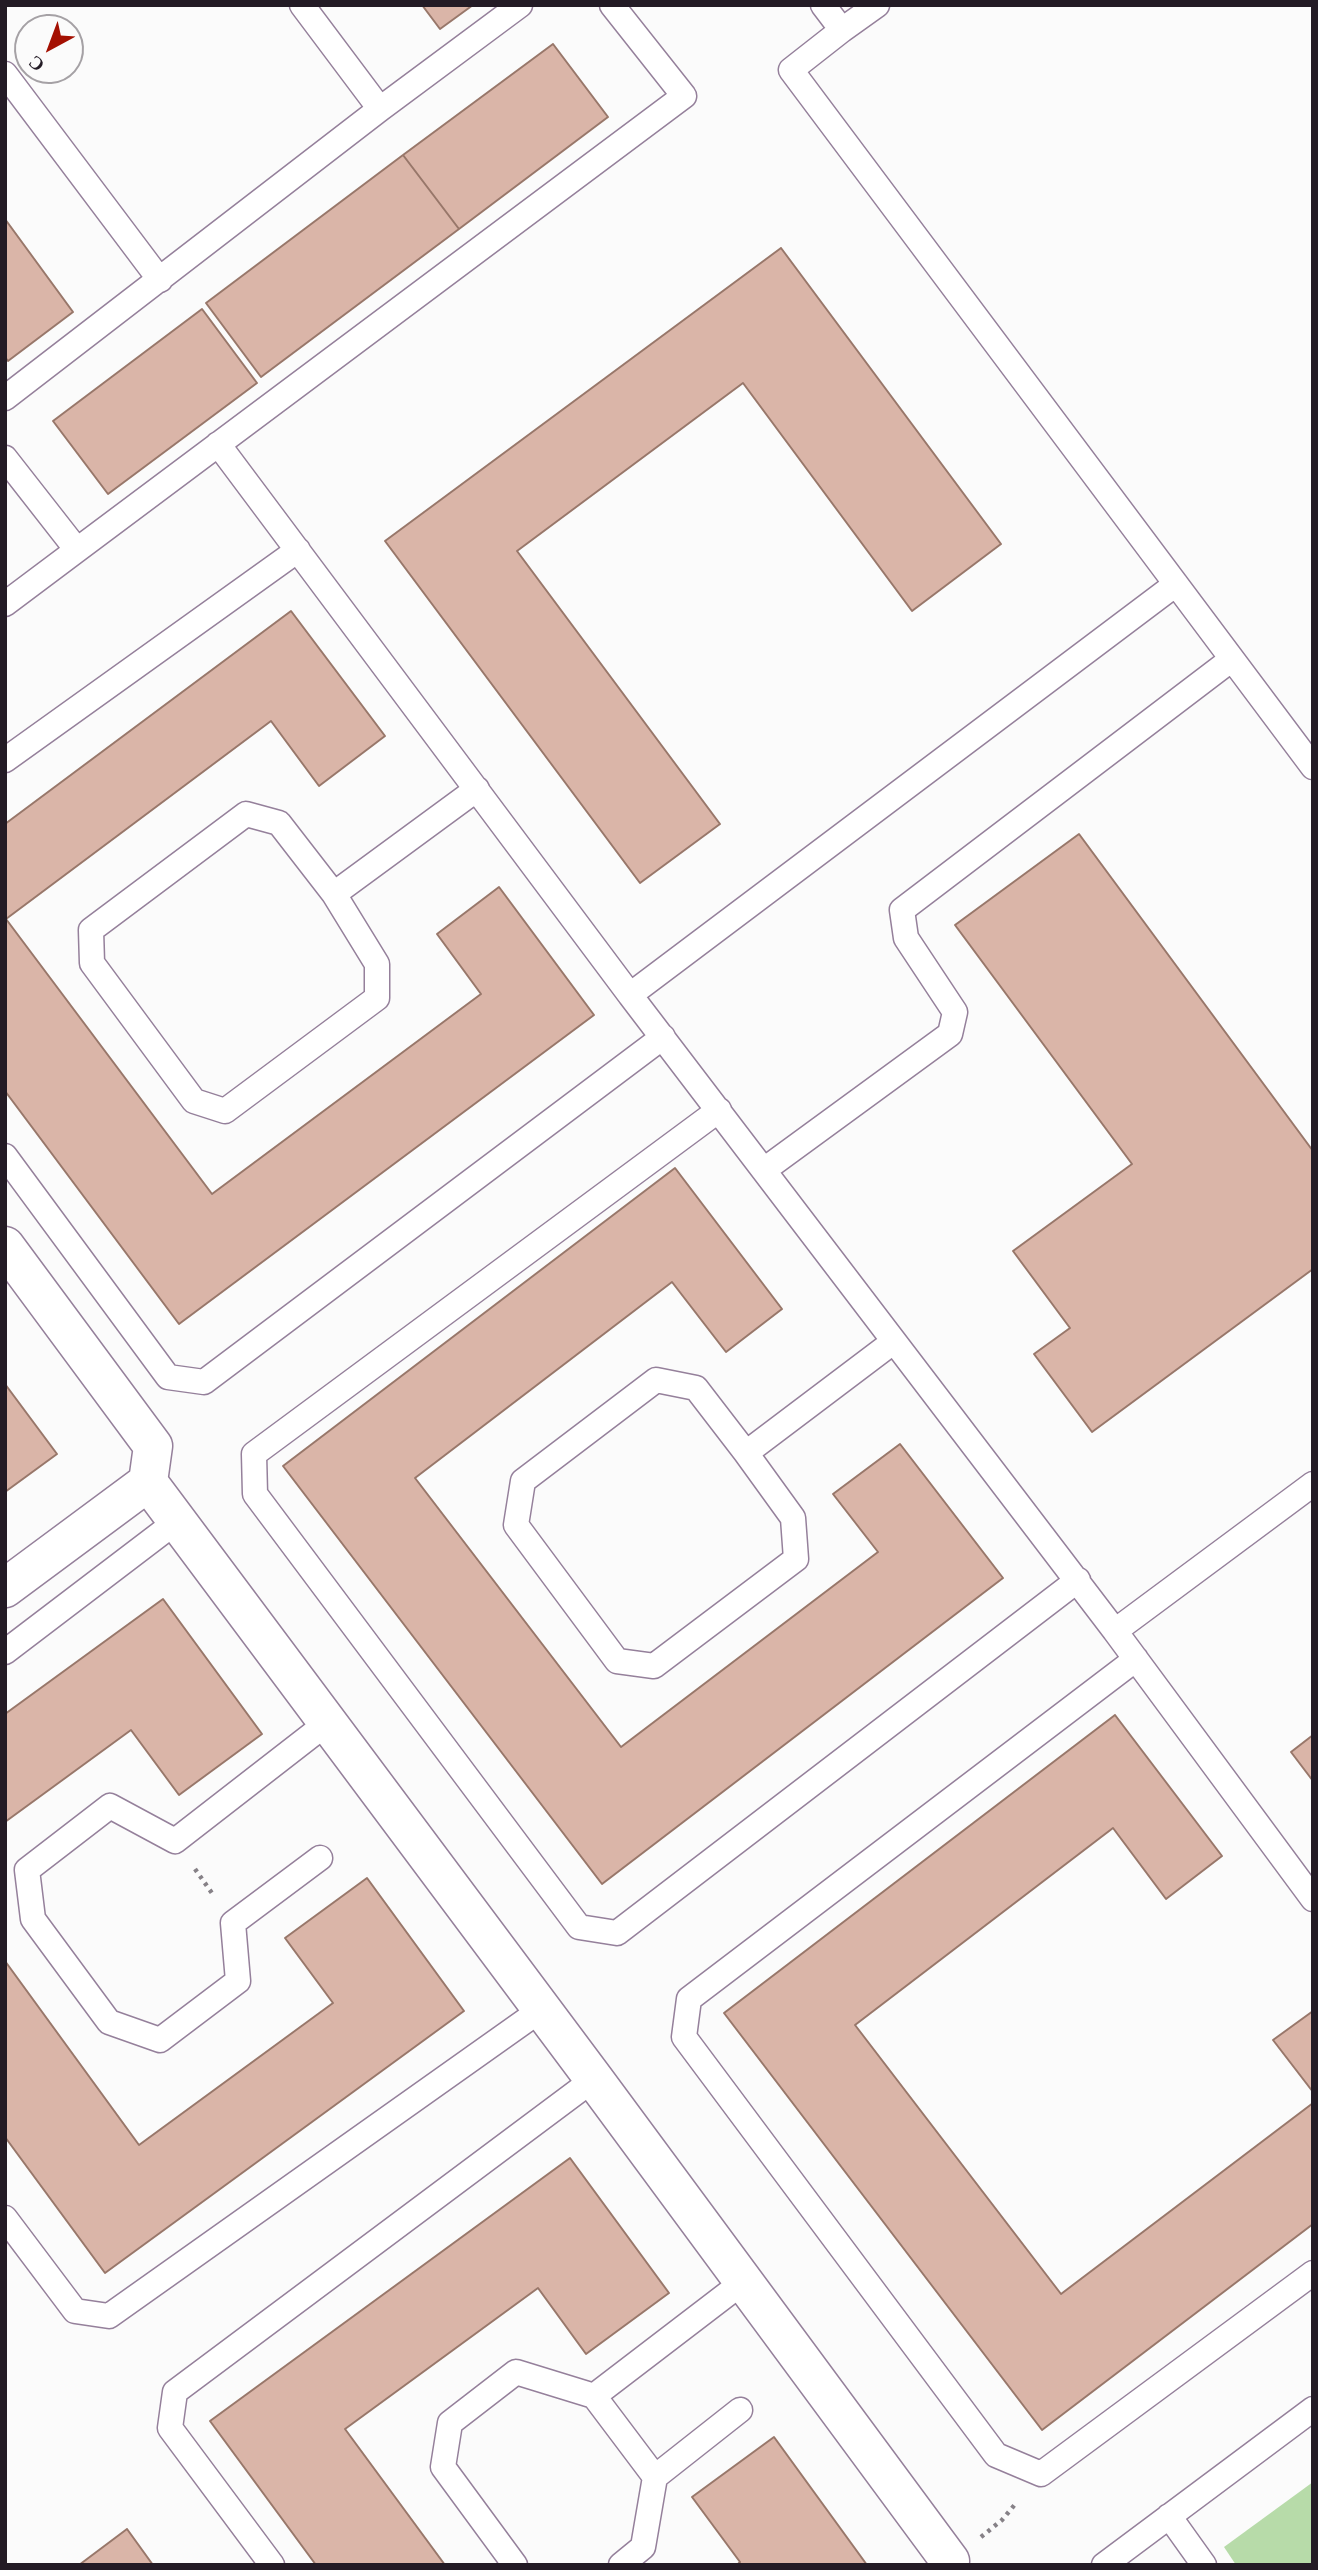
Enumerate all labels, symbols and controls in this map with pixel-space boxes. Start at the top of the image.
north arrow [14,14,84,84]
text: С [24,51,48,76]

